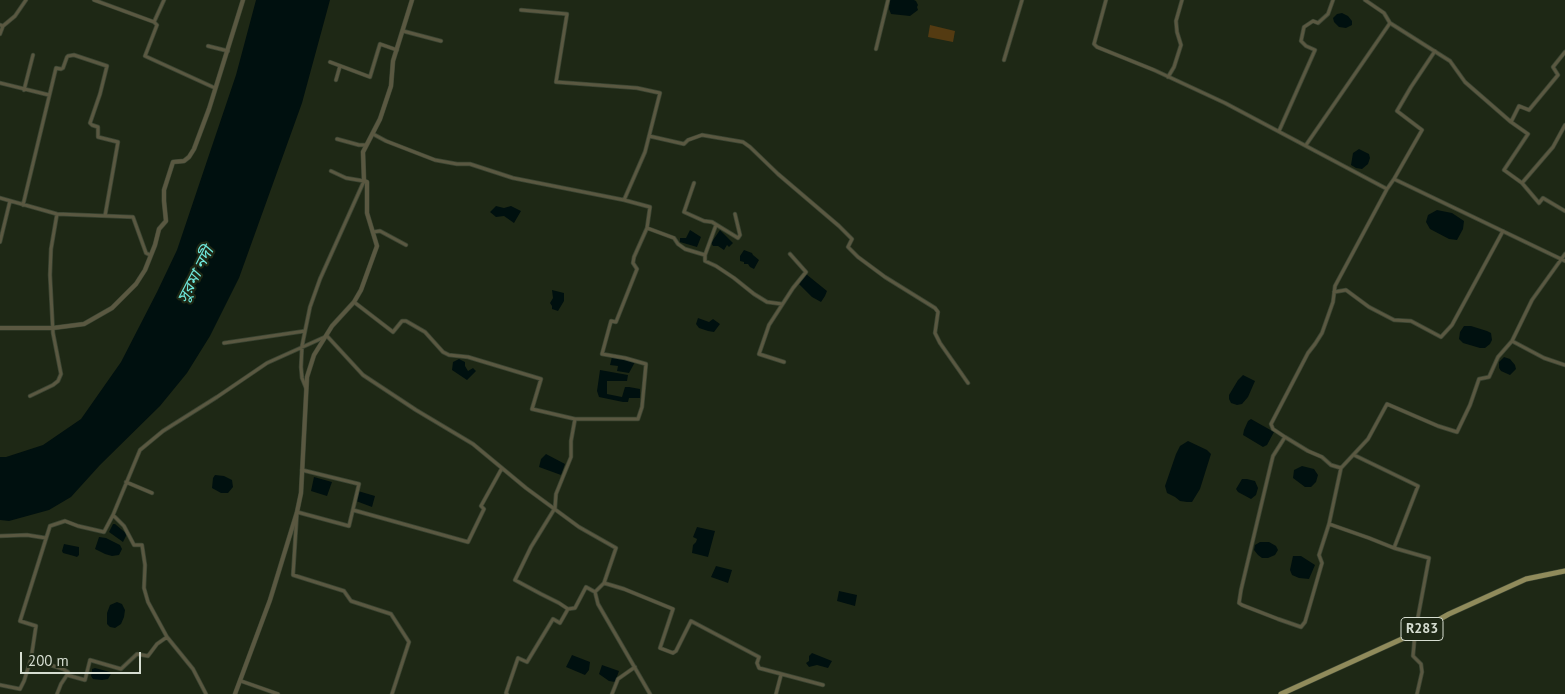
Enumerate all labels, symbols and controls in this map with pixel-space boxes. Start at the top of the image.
water label: সুরমা নদী [174,244,218,306]
road number: R283 [1401,618,1443,640]
scale bar [22,642,144,674]
text: 200 m [28,651,69,670]

